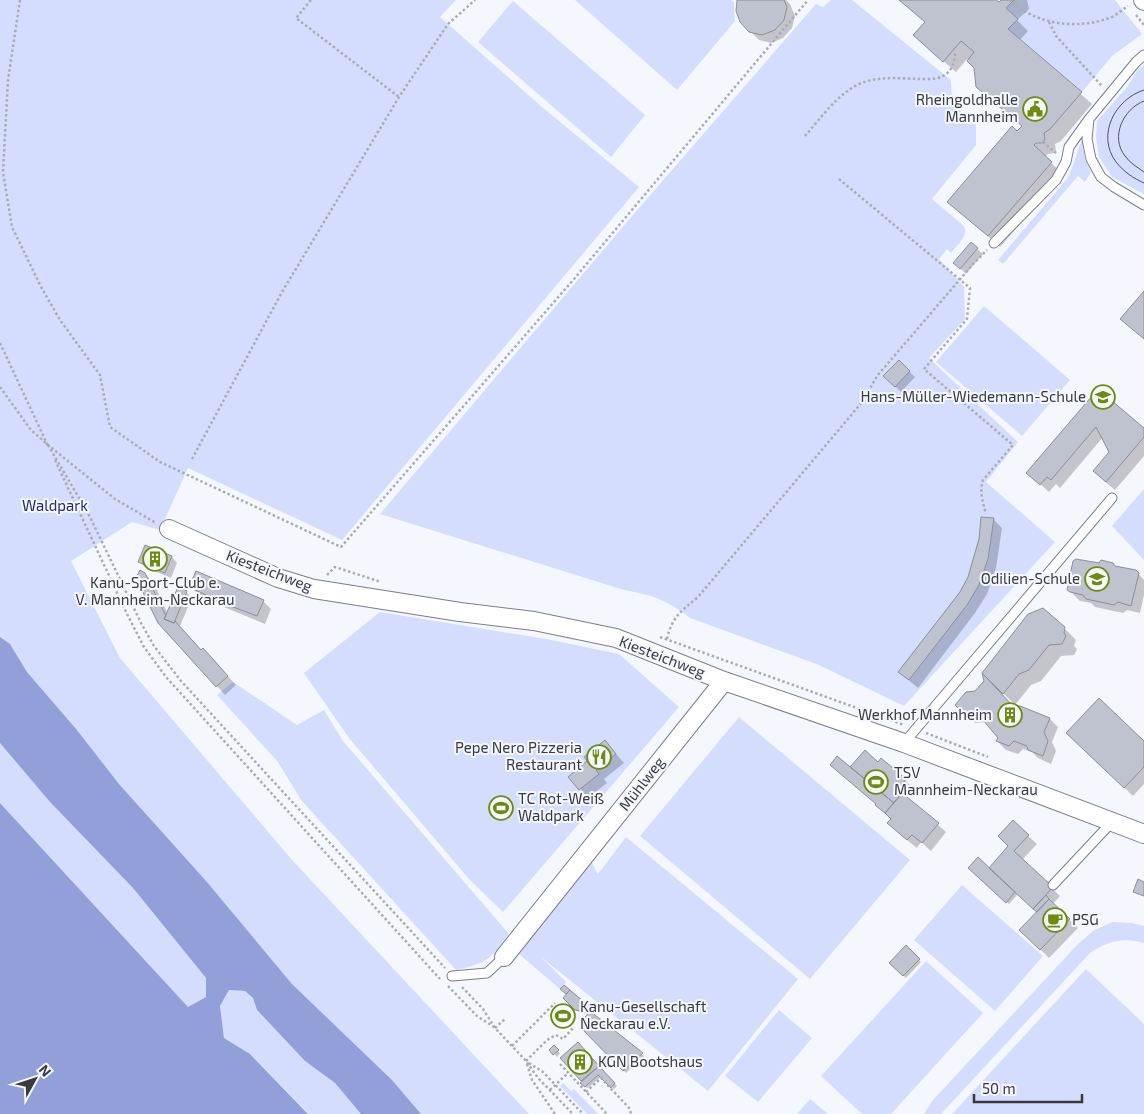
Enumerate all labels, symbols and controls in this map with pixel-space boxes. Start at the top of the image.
place label: Rheingoldhalle Mannheim [916,90,1018,125]
public building icon: Rheingoldhalle Mannheim [1022,96,1048,122]
school or university icon: Hans-Müller-Wiedemann-Schule [1090,384,1116,410]
place label: Hans-Müller-Wiedemann-Schule [861,387,1086,405]
park label: Waldpark [22,496,88,514]
street label: Kiesteichweg [224,545,315,595]
building icon: Kanu-Sport-Club e. V. Mannheim-Neckarau [142,546,168,572]
school or university icon: Odilien-Schule [1084,566,1110,592]
place label: Odilien-Schule [981,569,1080,587]
place label: Kanu-Sport-Club e. V. Mannheim-Neckarau [75,573,235,608]
street label: Kiesteichweg [617,631,708,681]
building icon: Werkhof Mannheim [997,702,1023,728]
place label: Werkhof Mannheim [858,705,992,723]
place label: Pepe Nero Pizzeria Restaurant [455,738,582,773]
restaurant icon: Pepe Nero Pizzeria Restaurant [586,744,612,770]
street label: Mühlweg [615,752,668,814]
place label: TSV Mannheim-Neckarau [894,763,1038,798]
sports icon: TSV Mannheim-Neckarau [863,769,889,795]
place label: TC Rot-Weiß Waldpark [518,789,604,824]
sports icon: TC Rot-Weiß Waldpark [488,795,514,821]
cafe icon: PSG [1042,907,1068,933]
place label: PSG [1072,910,1099,928]
place label: Kanu-Gesellschaft Neckarau e.V. [580,997,707,1032]
sports icon: Kanu-Gesellschaft Neckarau e.V. [550,1003,576,1029]
building icon: KGN Bootshaus [567,1049,593,1075]
place label: KGN Bootshaus [598,1052,703,1070]
north arrow [10,1054,60,1104]
text: N [36,1061,55,1080]
scale bar [974,1072,1082,1104]
text: 50 m [982,1079,1016,1097]

